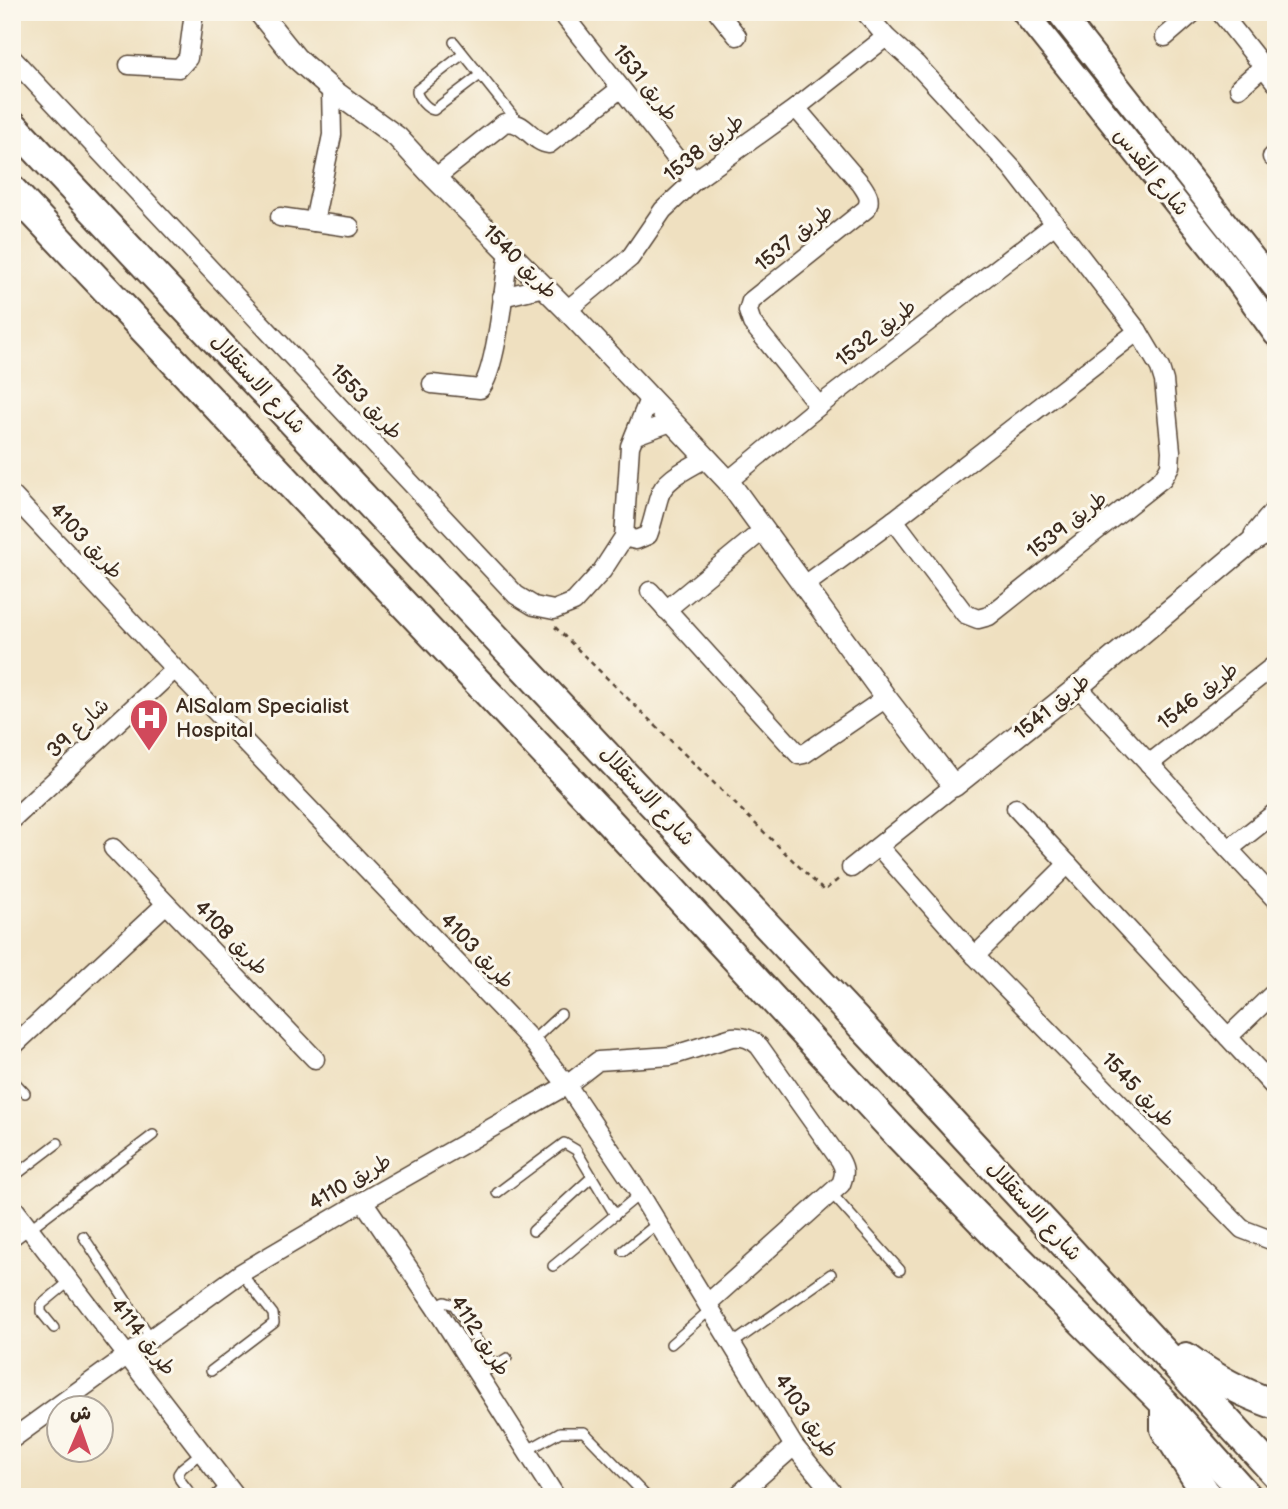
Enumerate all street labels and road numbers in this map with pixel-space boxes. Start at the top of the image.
street label: طريق 1531 [607,39,683,127]
street label: طريق 1538 [659,109,749,187]
street label: شارع القدس [1106,123,1194,222]
street label: طريق 1537 [750,199,838,277]
street label: طريق 1540 [478,220,562,304]
street label: طريق 1532 [831,294,921,372]
street label: شارع الاستقلال [204,329,311,441]
street label: طريق 1553 [325,359,407,445]
street label: طريق 1539 [1022,486,1112,564]
street label: طريق 4103 [44,497,128,585]
street label: طريق 1546 [1153,657,1243,735]
street label: طريق 1541 [1009,669,1095,745]
street label: شارع 39 [42,693,116,765]
street label: شارع الاستقلال [593,741,700,853]
street label: طريق 4108 [189,895,273,981]
street label: طريق 4103 [435,908,519,994]
street label: طريق 1545 [1096,1047,1180,1133]
street label: طريق 4110 [304,1148,396,1216]
street label: شارع الاستقلال [980,1156,1087,1268]
street label: طريق 4112 [445,1291,515,1381]
street label: طريق 4114 [105,1293,181,1381]
street label: طريق 4103 [769,1369,843,1463]

